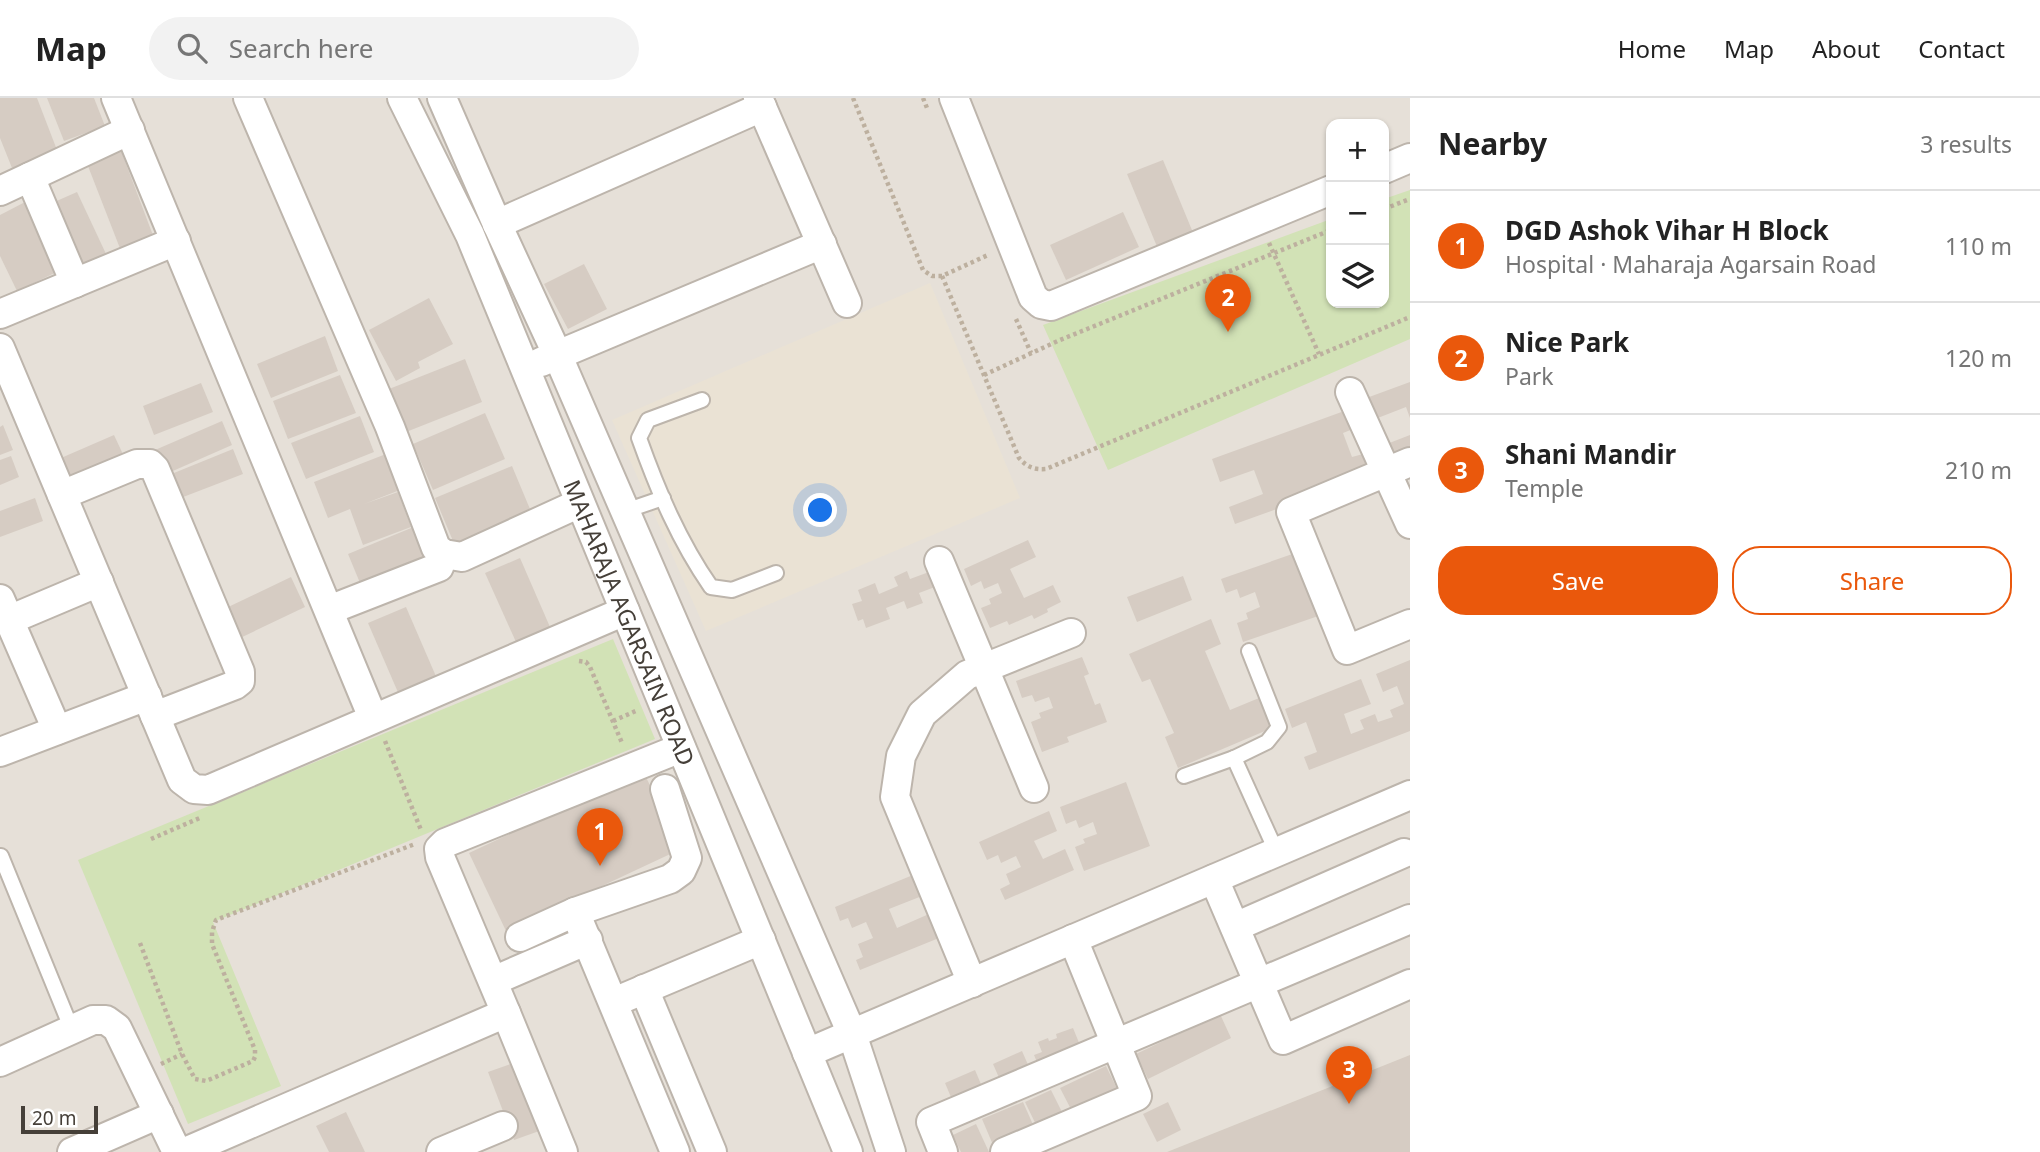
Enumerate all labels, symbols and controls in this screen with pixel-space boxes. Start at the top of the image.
search box [149,17,639,80]
text: Map [35,26,107,71]
icon: search [173,29,211,67]
text: Search here [229,30,373,66]
text: Home [1618,32,1686,65]
text: Map [1724,32,1774,65]
text: About [1812,32,1880,65]
text: Contact [1918,32,2005,65]
map controls [1326,119,1389,308]
button: + [1326,119,1389,182]
text: Nearby [1438,123,1547,164]
text: 3 results [1920,128,2012,160]
button: − [1326,182,1389,245]
text: DGD Ashok Vihar H Block [1505,212,1829,248]
text: 1 [1454,230,1468,262]
text: 110 m [1945,230,2012,262]
button: layers [1326,245,1389,308]
text: Hospital · Maharaja Agarsain Road [1505,248,1877,280]
pin: 2 [1205,274,1251,332]
text: Nice Park [1505,324,1629,360]
text: 2 [1454,342,1468,374]
text: 120 m [1945,342,2012,374]
text: Park [1505,360,1554,392]
text: Shani Mandir [1505,436,1676,472]
text: 3 [1454,454,1468,486]
text: 210 m [1945,454,2012,486]
text: Temple [1505,472,1584,504]
street label: MAHARAJA AGARSAIN ROAD [557,475,703,770]
your location [803,493,837,527]
button: Save [1438,546,1718,615]
button: Share [1732,546,2012,615]
pin: 1 [577,808,623,866]
pin: 3 [1326,1046,1372,1104]
scale bar [21,1103,98,1135]
text: 20 m [32,1105,76,1131]

